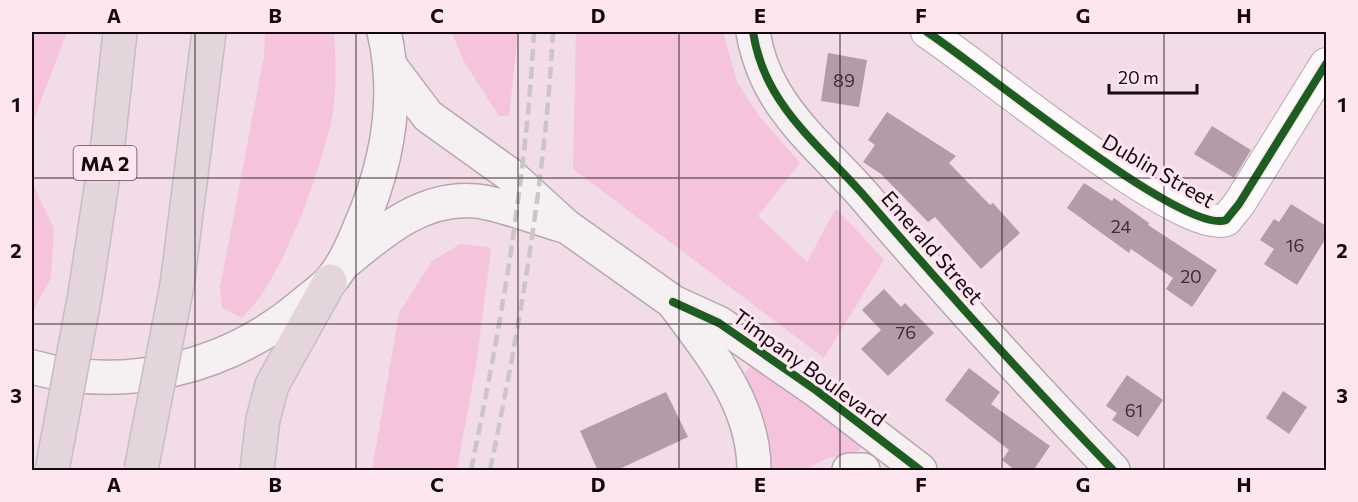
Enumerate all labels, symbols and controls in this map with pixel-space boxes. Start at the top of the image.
text: A [107,3,121,27]
text: B [268,3,282,27]
text: C [430,3,444,27]
text: D [591,3,605,27]
text: E [754,3,766,27]
text: F [915,3,927,27]
text: G [1076,3,1090,27]
text: H [1237,3,1252,27]
scale bar [1109,57,1198,95]
text: 20 m [1118,66,1159,88]
house number: 89 [833,69,855,91]
text: 1 [11,92,21,116]
text: 1 [1337,92,1347,116]
street label: Dublin Street [1098,128,1220,212]
road number: MA 2 [74,146,136,180]
street label: Emerald Street [877,185,989,309]
house number: 24 [1111,215,1131,237]
house number: 16 [1286,234,1304,256]
text: 2 [10,238,22,262]
text: 2 [1336,238,1348,262]
house number: 20 [1180,265,1202,287]
street label: Timpany Boulevard [729,303,891,431]
house number: 76 [896,321,916,343]
text: 3 [10,383,22,407]
text: 3 [1336,383,1348,407]
house number: 61 [1125,399,1143,421]
text: A [107,472,121,496]
text: B [268,472,282,496]
text: C [430,472,444,496]
text: D [591,472,605,496]
text: E [754,472,766,496]
text: F [915,472,927,496]
text: G [1076,472,1090,496]
text: H [1237,472,1252,496]

